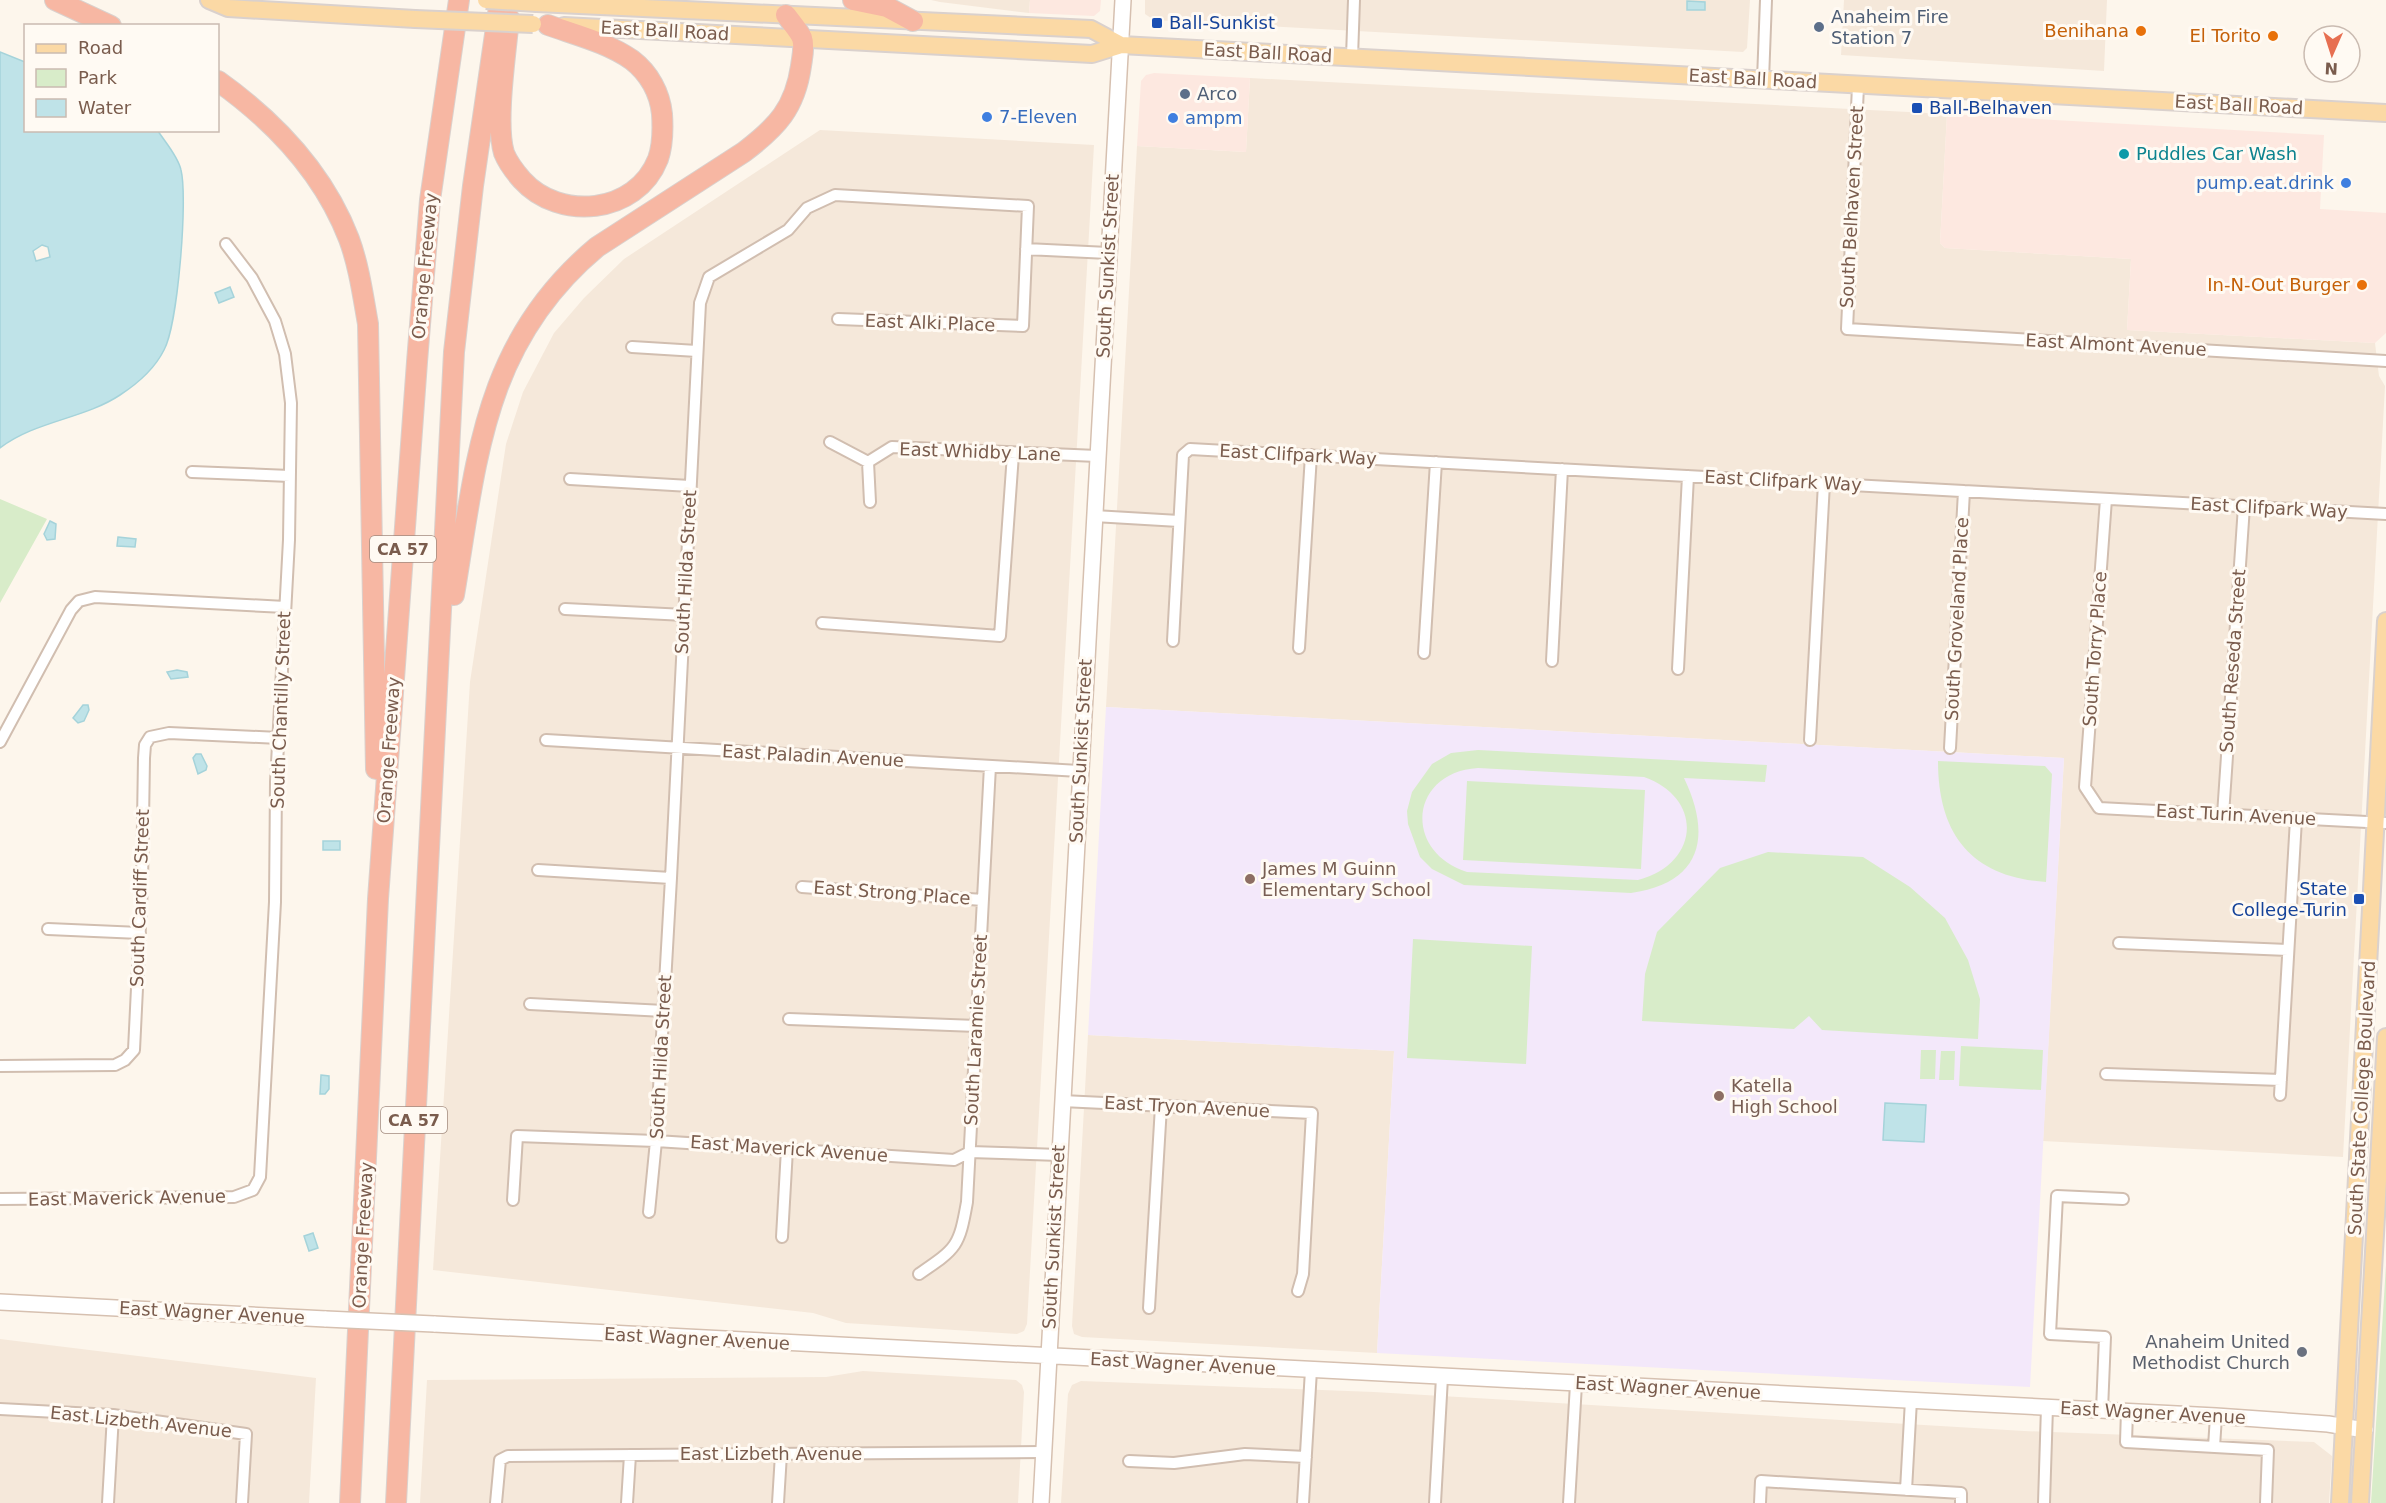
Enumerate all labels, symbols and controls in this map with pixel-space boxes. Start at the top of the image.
place label: Anaheim Fire Station 7 [1831,6,1949,48]
place label: Ball-Sunkist [1169,12,1275,33]
marker: Ball-Sunkist [1150,16,1164,30]
street label: East Ball Road [600,17,730,44]
marker: Anaheim Fire Station 7 [1812,20,1826,34]
place label: Benihana [2044,20,2129,41]
legend [24,24,219,132]
marker: Benihana [2134,24,2148,38]
north arrow [2302,24,2362,84]
place label: El Torito [2189,25,2261,46]
marker: El Torito [2266,29,2280,43]
text: Road [78,37,123,58]
street label: East Ball Road [1203,39,1333,66]
text: N [2324,59,2338,78]
street label: East Ball Road [1688,65,1818,92]
text: Park [78,67,117,88]
place label: Arco [1197,83,1237,104]
marker: Arco [1178,87,1192,101]
street label: East Ball Road [2174,91,2304,118]
text: Water [78,97,132,118]
place label: Ball-Belhaven [1929,97,2052,118]
marker: Ball-Belhaven [1910,101,1924,115]
street label: South Belhaven Street [1836,105,1867,309]
place label: 7-Eleven [999,106,1078,127]
place label: ampm [1185,107,1243,128]
marker: 7-Eleven [980,110,994,124]
marker: ampm [1166,111,1180,125]
place label: Puddles Car Wash [2136,143,2297,164]
marker: Puddles Car Wash [2117,147,2131,161]
place label: pump.eat.drink [2196,172,2335,193]
street label: South Sunkist Street [1092,173,1123,359]
marker: pump.eat.drink [2339,176,2353,190]
street label: Orange Freeway [408,192,441,340]
place label: In-N-Out Burger [2207,274,2351,295]
marker: In-N-Out Burger [2355,278,2369,292]
street label: East Alki Place [864,310,996,335]
street label: East Almont Avenue [2025,329,2207,360]
street label: East Whidby Lane [899,438,1061,465]
street label: East Clifpark Way [1219,440,1378,469]
street label: East Clifpark Way [1704,466,1863,495]
street label: South Hilda Street [671,489,700,655]
street label: East Clifpark Way [2190,493,2349,522]
street label: South Groveland Place [1941,516,1972,721]
road number: CA 57 [370,536,436,562]
street label: South Reseda Street [2216,568,2249,754]
street label: South Torry Place [2079,571,2110,727]
street label: South Chantilly Street [267,611,294,809]
street label: South Sunkist Street [1065,658,1096,844]
street label: Orange Freeway [373,676,404,824]
street label: East Paladin Avenue [722,740,905,771]
street label: East Turin Avenue [2155,800,2317,829]
street label: South Cardiff Street [126,809,153,987]
place label: James M Guinn Elementary School [1261,858,1431,900]
marker: James M Guinn Elementary School [1243,872,1257,886]
street label: East Strong Place [813,877,971,908]
place label: State College-Turin [2232,878,2347,920]
marker: State College-Turin [2352,892,2366,906]
street label: South Laramie Street [960,934,991,1126]
street label: South State College Boulevard [2344,960,2379,1236]
street label: South Hilda Street [646,974,675,1140]
place label: Katella High School [1731,1075,1838,1117]
marker: Katella High School [1712,1089,1726,1103]
street label: East Tryon Avenue [1104,1092,1270,1121]
road number: CA 57 [381,1107,447,1133]
street label: East Maverick Avenue [689,1131,889,1166]
street label: South Sunkist Street [1038,1144,1069,1330]
street label: Orange Freeway [348,1161,377,1309]
street label: East Maverick Avenue [28,1185,226,1210]
street label: East Wagner Avenue [119,1297,306,1328]
street label: East Wagner Avenue [604,1323,791,1354]
place label: Anaheim United Methodist Church [2132,1331,2290,1373]
marker: Anaheim United Methodist Church [2295,1345,2309,1359]
street label: East Wagner Avenue [1090,1348,1277,1379]
street label: East Wagner Avenue [1575,1372,1762,1403]
street label: East Wagner Avenue [2060,1397,2247,1428]
street label: East Lizbeth Avenue [49,1402,233,1441]
street label: East Lizbeth Avenue [680,1443,862,1464]

